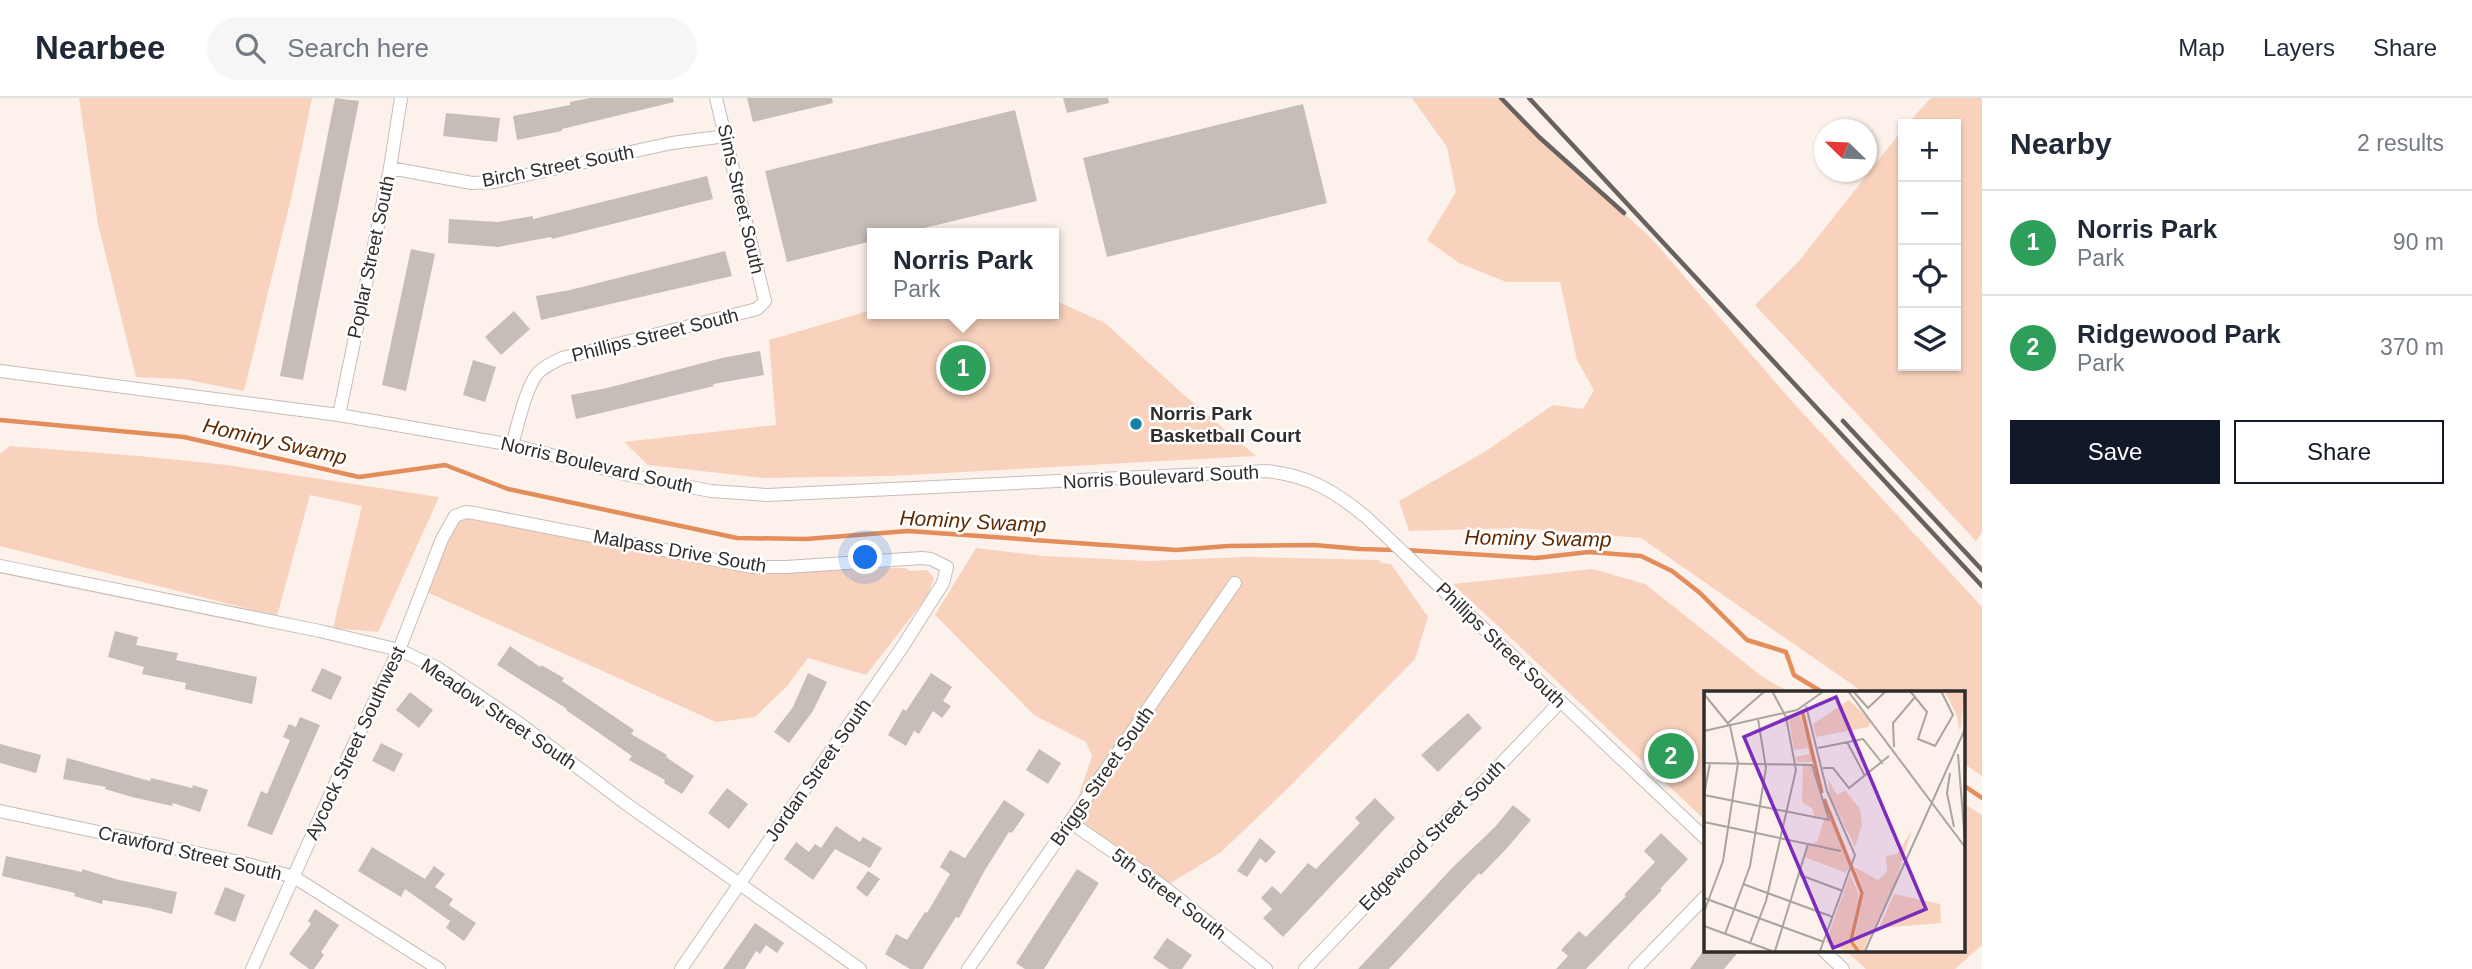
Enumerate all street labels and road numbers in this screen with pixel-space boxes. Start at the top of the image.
street label: Sims Street South [714,122,768,276]
street label: Birch Street South [480,141,636,191]
street label: Poplar Street South [343,174,399,340]
street label: Phillips Street South [569,304,741,366]
street label: Norris Boulevard South [499,433,695,497]
street label: Norris Boulevard South [1062,461,1260,493]
street label: Malpass Drive South [592,525,768,577]
street label: Phillips Street South [1432,578,1570,712]
street label: Aycock Street Southwest [301,642,409,843]
street label: Meadow Street South [417,654,581,774]
street label: Jordan Street South [761,695,875,845]
street label: Briggs Street South [1046,702,1158,850]
street label: Edgewood Street South [1355,756,1509,914]
street label: Crawford Street South [96,822,284,884]
street label: 5th Street South [1108,844,1230,944]

